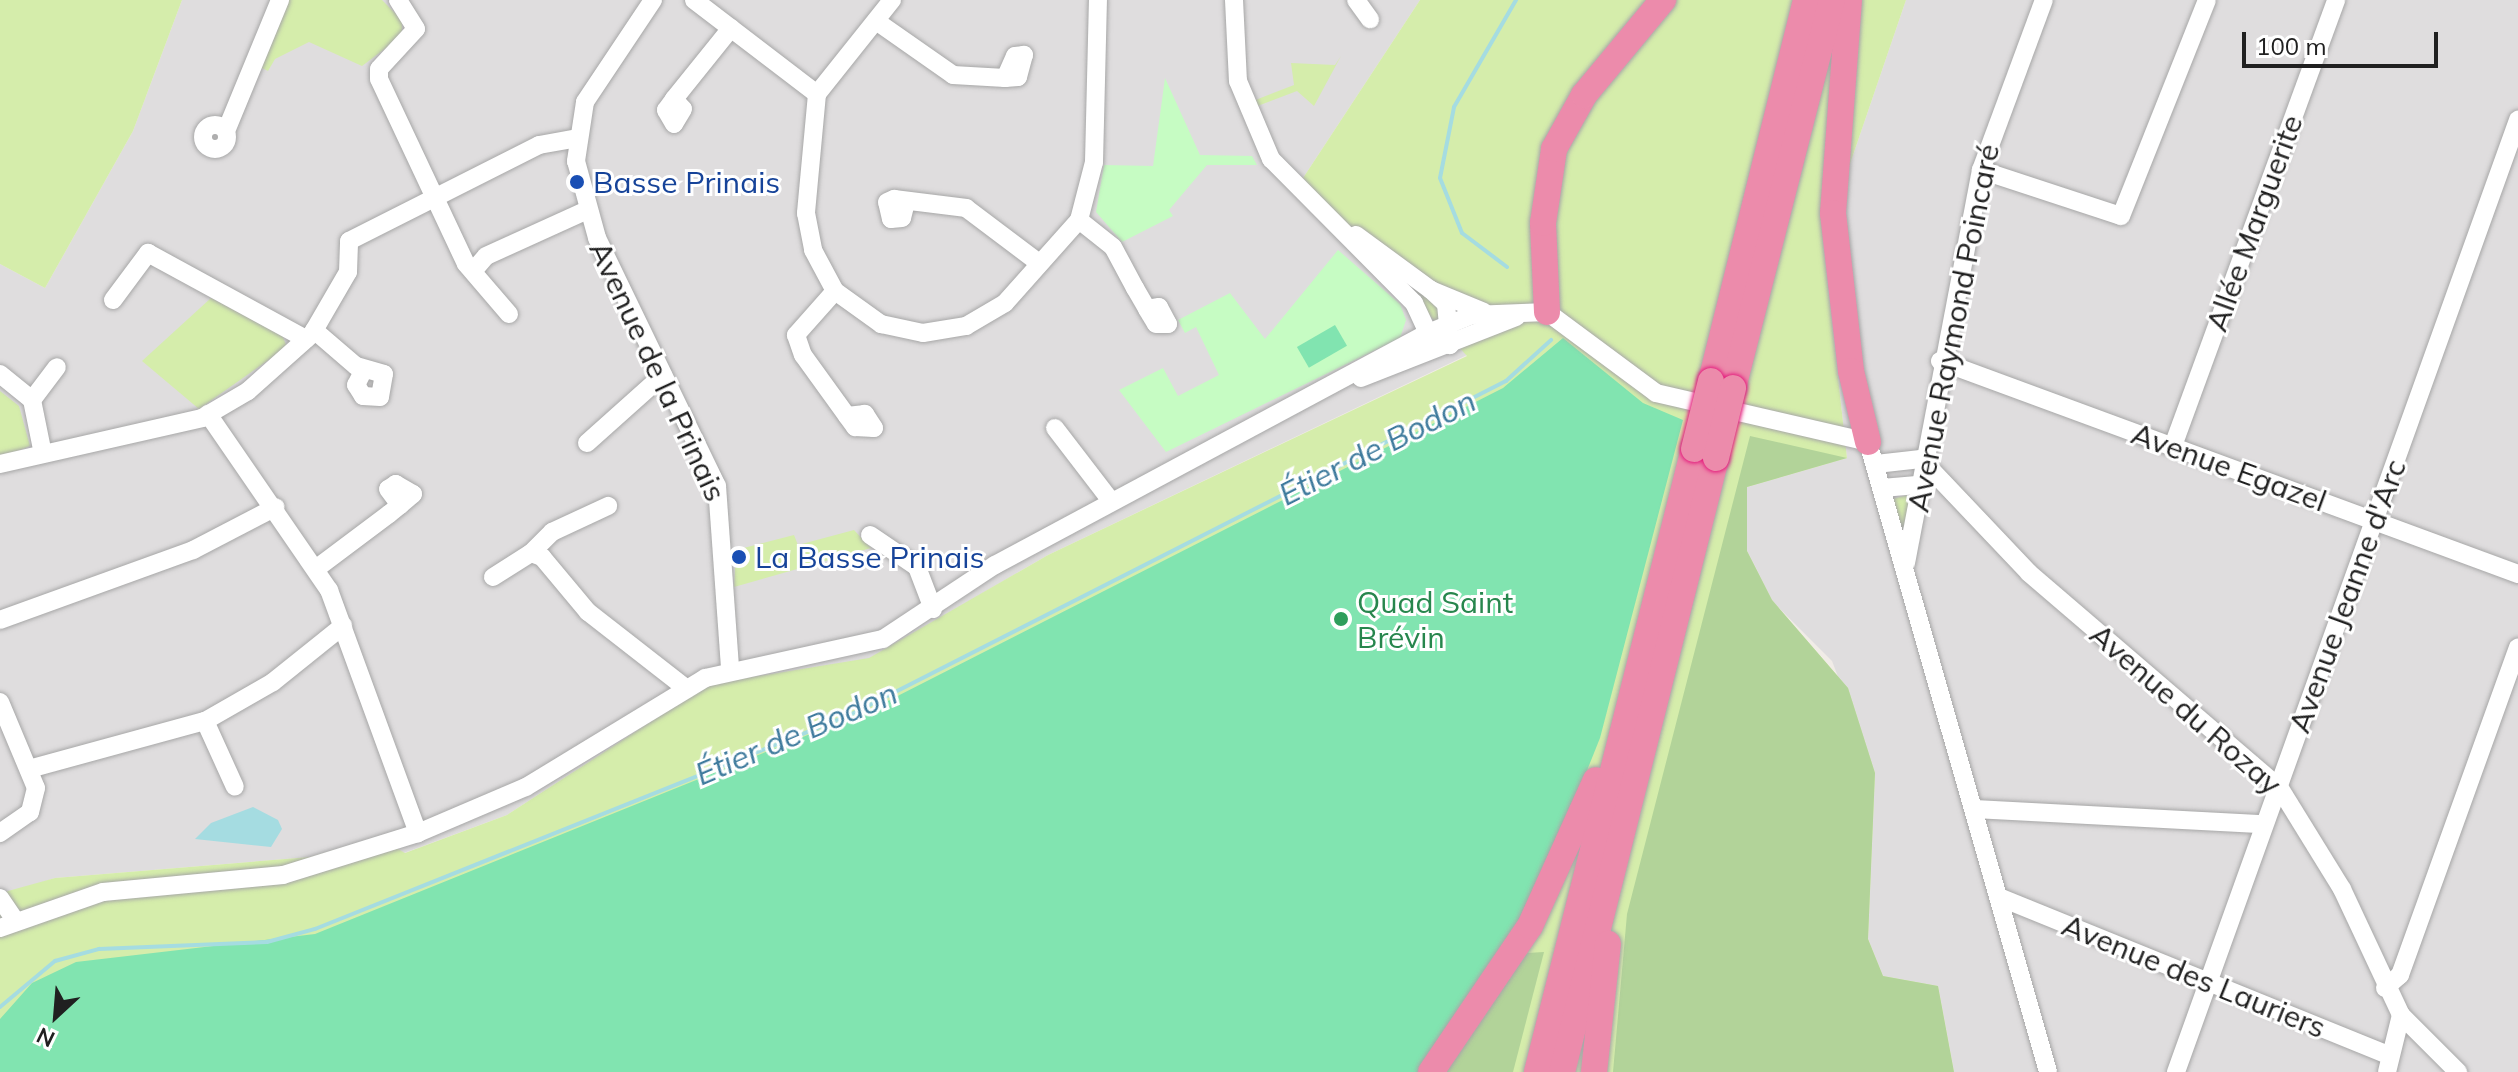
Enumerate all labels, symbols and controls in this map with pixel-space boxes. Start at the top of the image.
scale bar [2246,16,2442,66]
text: 100 m [2256,31,2327,61]
street label: Allée Marguerite [2198,110,2310,336]
street label: Avenue Raymond Poincaré [1900,141,2006,515]
place label: Basse Prinais [593,164,780,200]
marker: Basse Prinais [568,173,586,191]
street label: Avenue de la Prinais [582,235,734,507]
water label: Étier de Bodon [1272,381,1482,513]
street label: Avenue Egazel [2127,415,2331,519]
street label: Avenue Jeanne d'Arc [2281,455,2413,737]
place label: La Basse Prinais [755,539,984,575]
marker: La Basse Prinais [730,548,748,566]
place label: Quad Saint Brévin [1357,584,1513,654]
marker: Quad Saint Brévin [1332,610,1350,628]
street label: Avenue du Rozay [2083,616,2289,802]
water label: Étier de Bodon [689,673,903,793]
street label: Avenue des Lauriers [2057,907,2331,1045]
north arrow [16,976,96,1056]
text: N [32,1021,59,1054]

